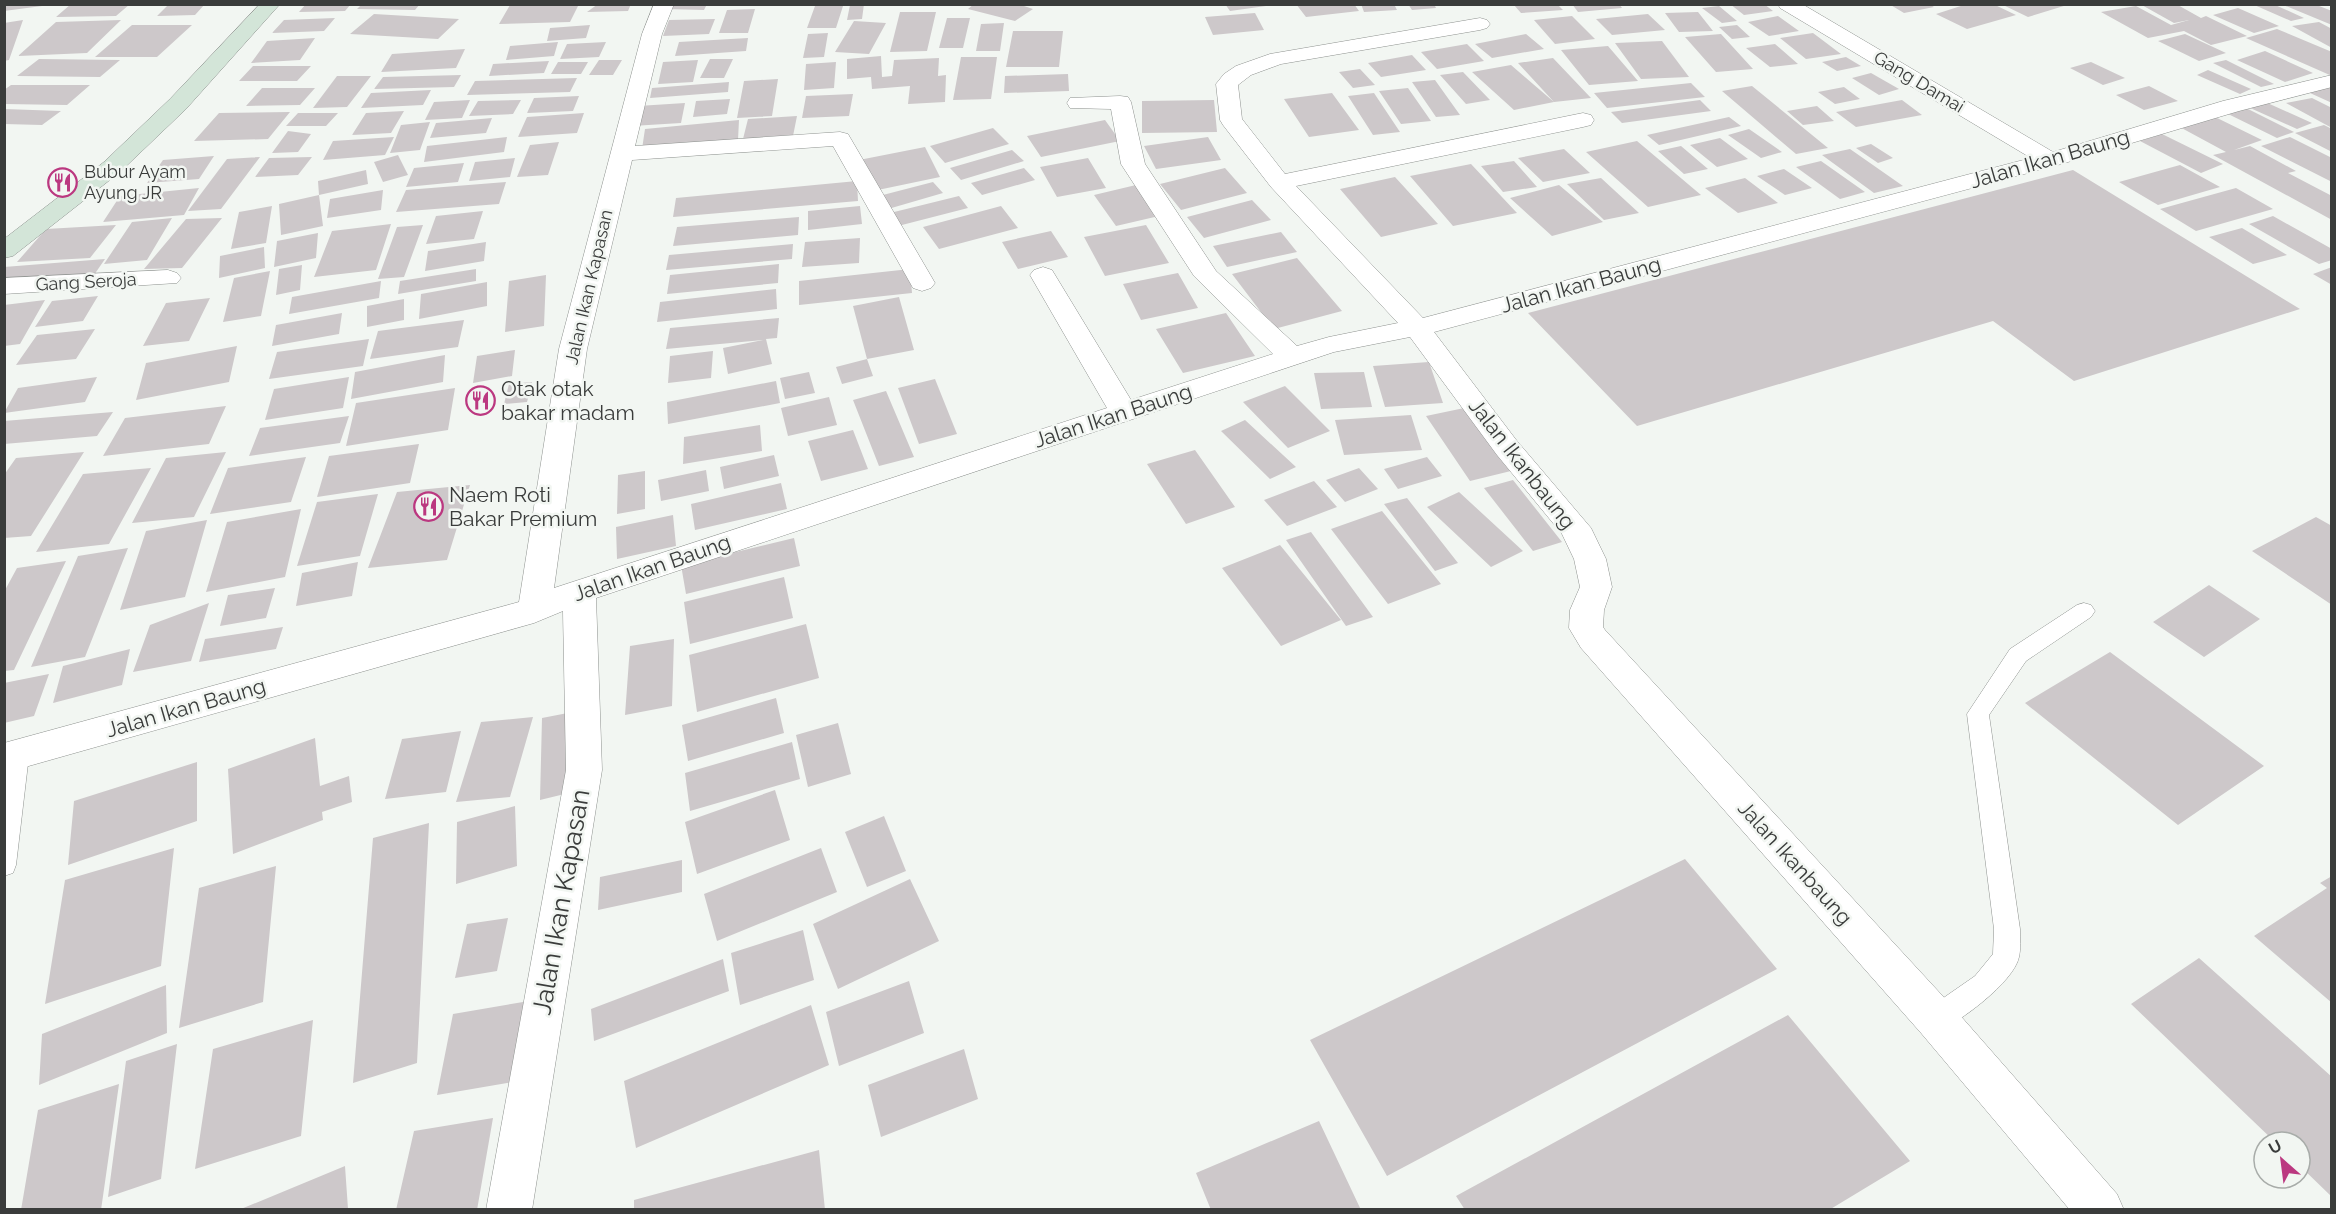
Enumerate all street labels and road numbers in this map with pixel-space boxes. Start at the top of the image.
street label: Gang Damai [1870,46,1968,117]
street label: Jalan Ikan Baung [1967,124,2132,193]
street label: Jalan Ikan Kapasan [560,207,617,366]
street label: Jalan Ikan Baung [1498,251,1664,318]
street label: Gang Seroja [35,268,137,295]
street label: Jalan Ikan Baung [1031,378,1195,453]
street label: Jalan Ikanbaung [1464,394,1581,534]
street label: Jalan Ikan Baung [570,529,734,606]
street label: Jalan Ikan Baung [103,673,268,742]
street label: Jalan Ikan Kapasan [526,787,596,1017]
street label: Jalan Ikanbaung [1733,796,1858,930]

